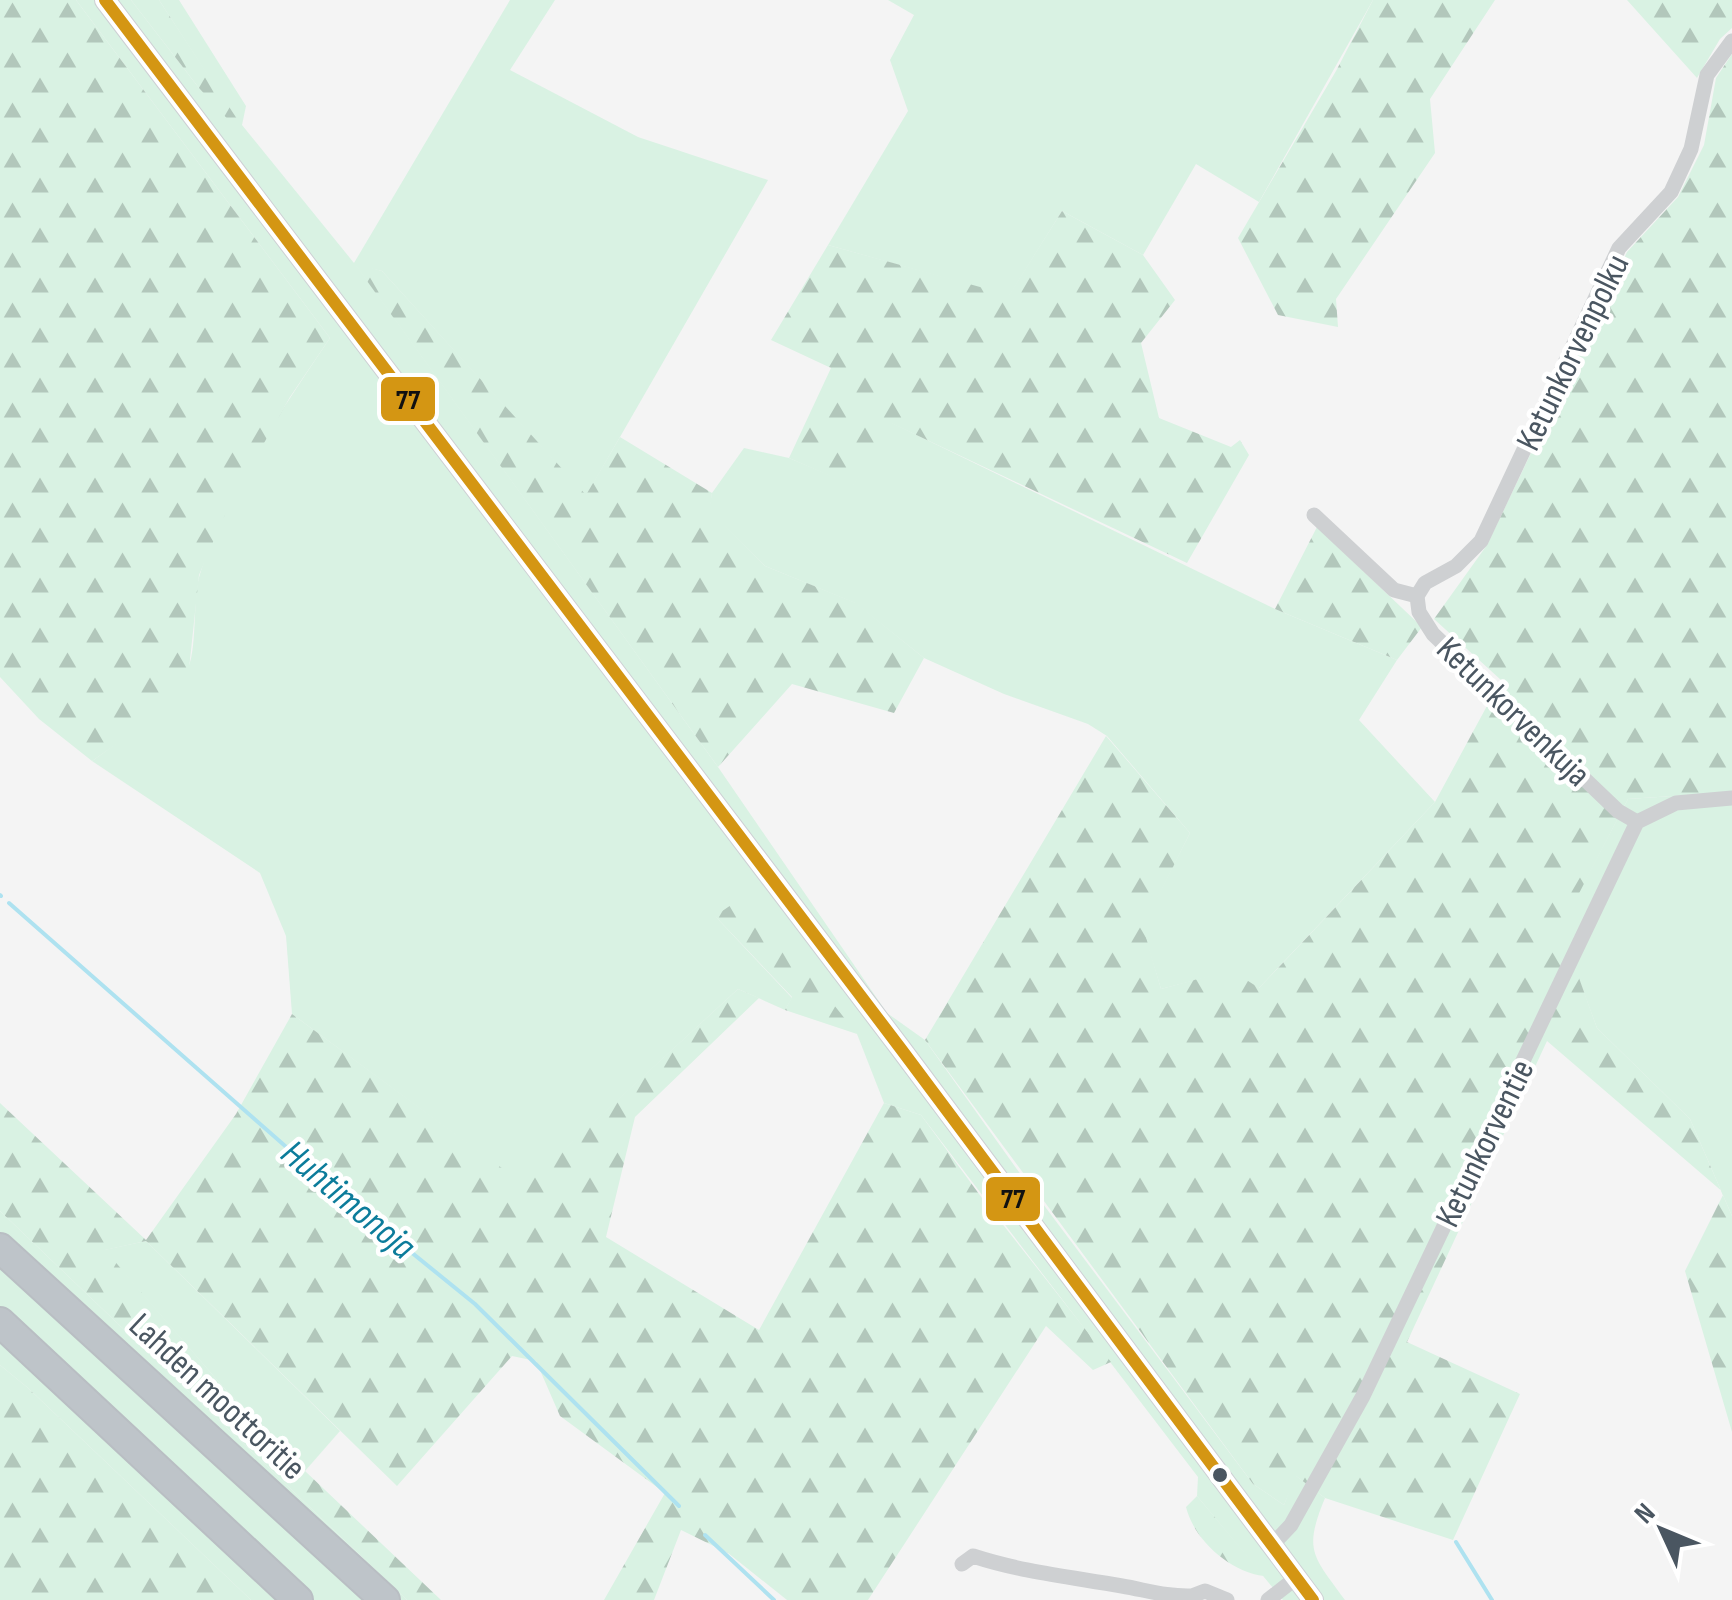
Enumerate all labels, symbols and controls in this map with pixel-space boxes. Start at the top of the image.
street label: Ketunkorvenpolku [1507,248,1639,458]
line badge: 77 [379,375,437,423]
text: 77 [396,384,421,417]
street label: Ketunkorvenkuja [1427,628,1599,796]
street label: Ketunkorventie [1426,1053,1544,1234]
water label: Huhtimonoja [272,1131,424,1269]
line badge: 77 [984,1175,1042,1223]
text: 77 [1001,1183,1026,1216]
street label: Lahden moottoritie [120,1304,314,1490]
unlabelled marker [1210,1465,1230,1485]
north arrow [1612,1480,1712,1580]
text: N [1628,1497,1662,1531]

